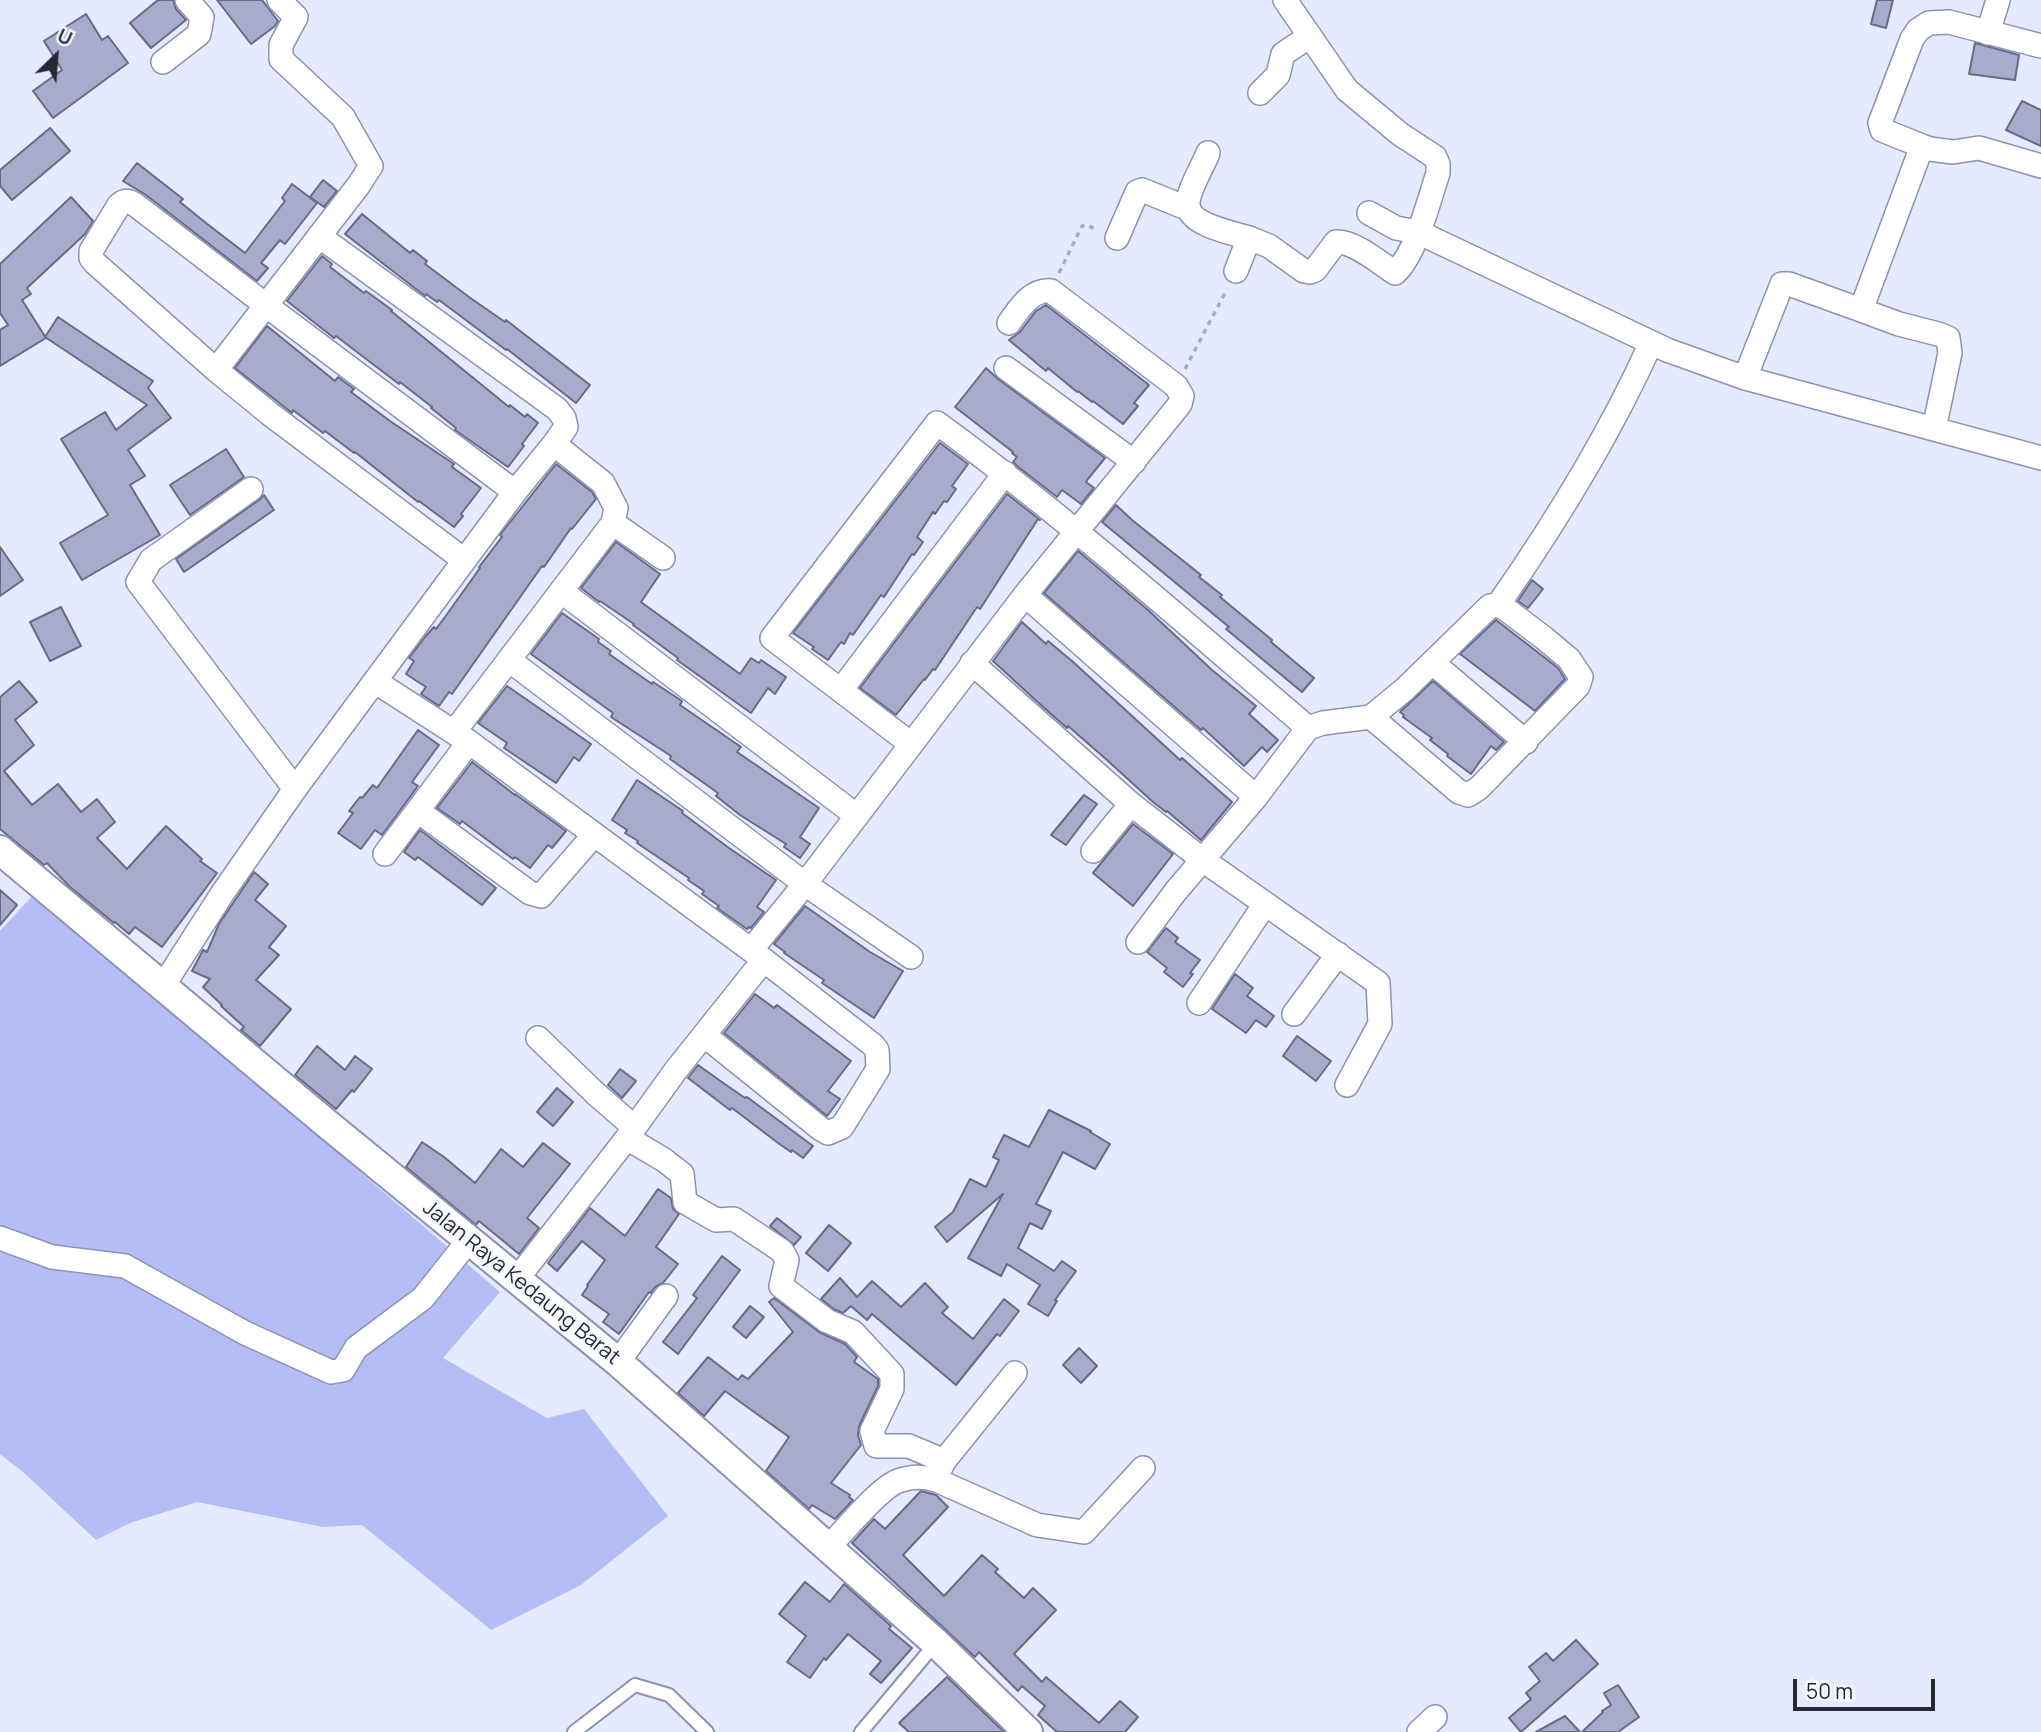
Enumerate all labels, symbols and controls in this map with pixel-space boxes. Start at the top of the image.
north arrow [21,21,91,91]
text: U [53,22,77,52]
street label: Jalan Raya Kedaung Barat [417,1196,625,1370]
scale bar [1796,1666,1938,1710]
text: 50 m [1806,1677,1853,1705]

